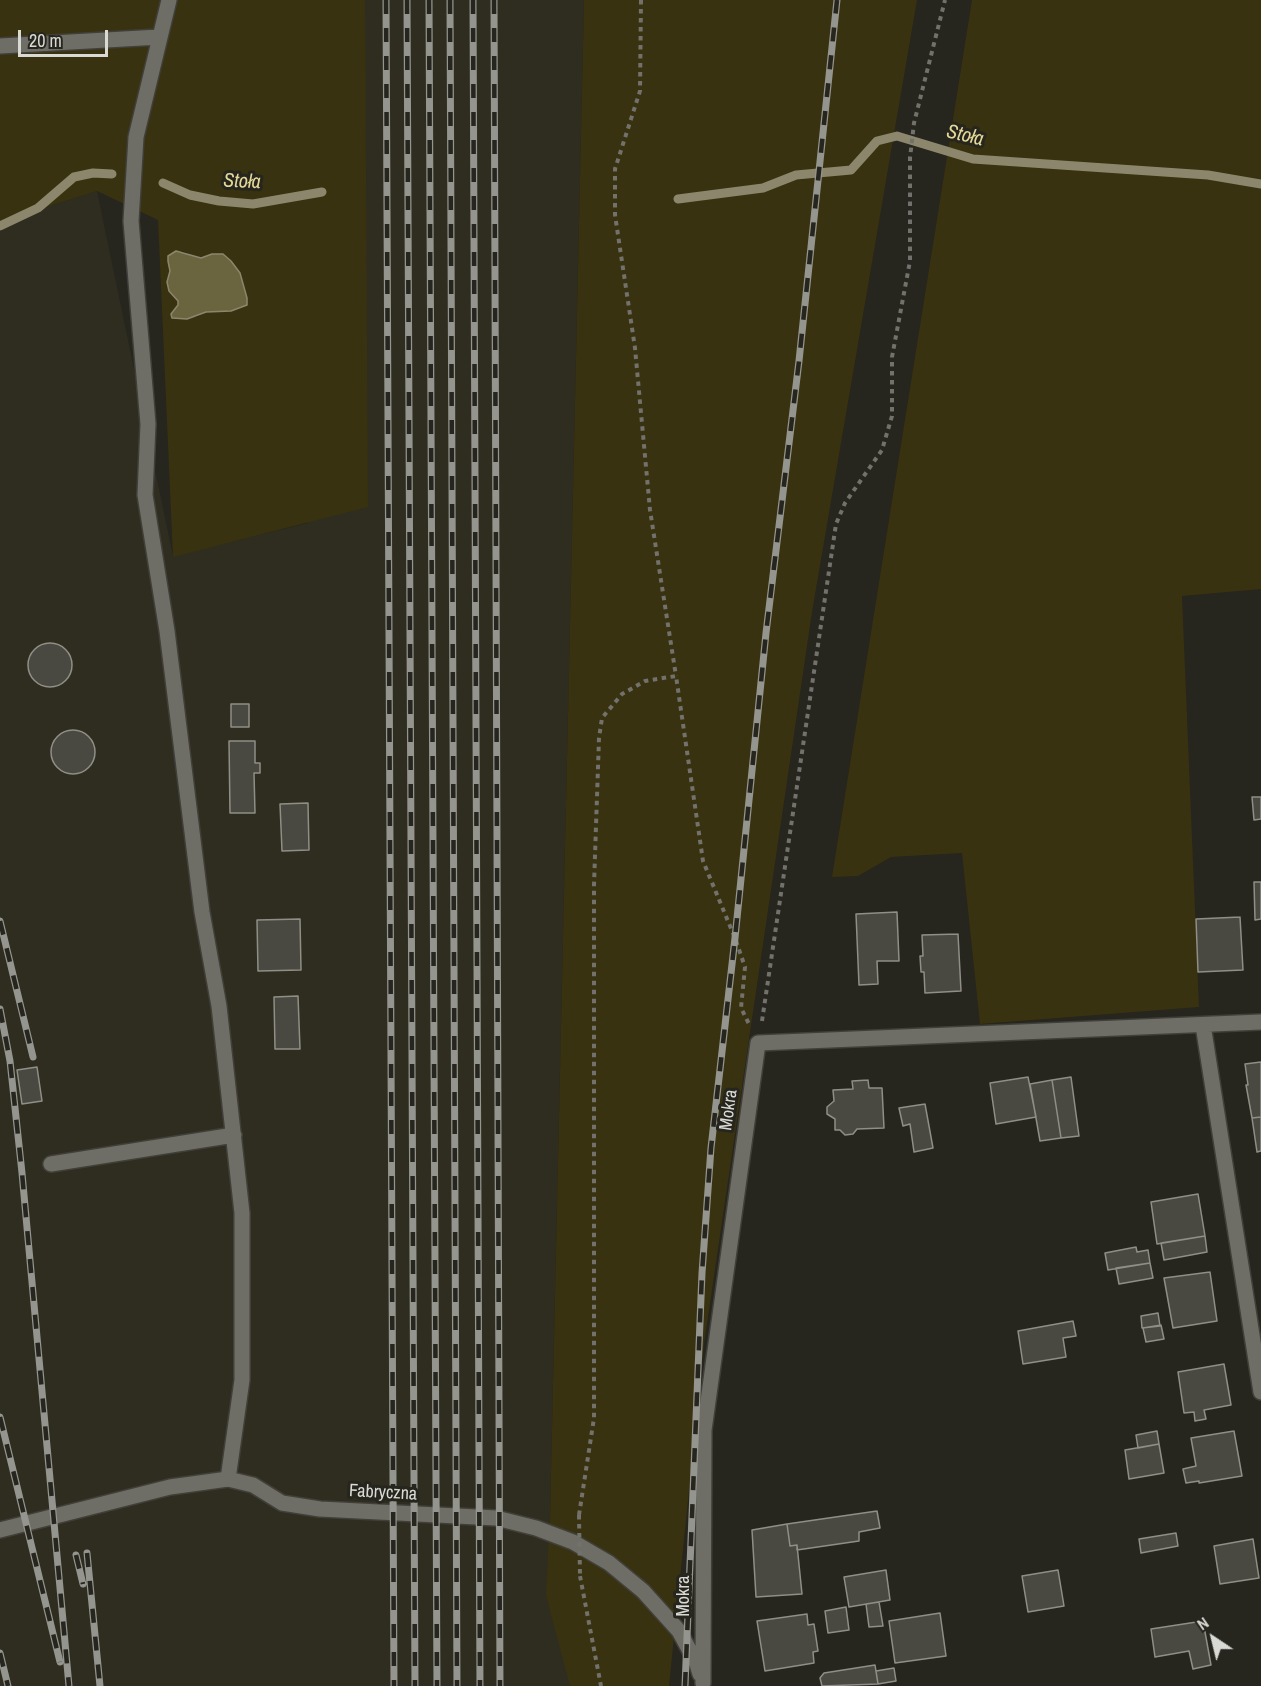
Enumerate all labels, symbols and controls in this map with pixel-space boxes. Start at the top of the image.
scale bar [21,18,111,56]
text: 20 m [29,28,62,53]
water label: Stoła [944,120,986,152]
water label: Stoła [223,169,261,195]
street label: Mokra [715,1088,743,1132]
street label: Fabryczna [348,1480,418,1506]
street label: Mokra [673,1575,695,1617]
north arrow [1183,1608,1243,1668]
text: N [1192,1612,1213,1635]

